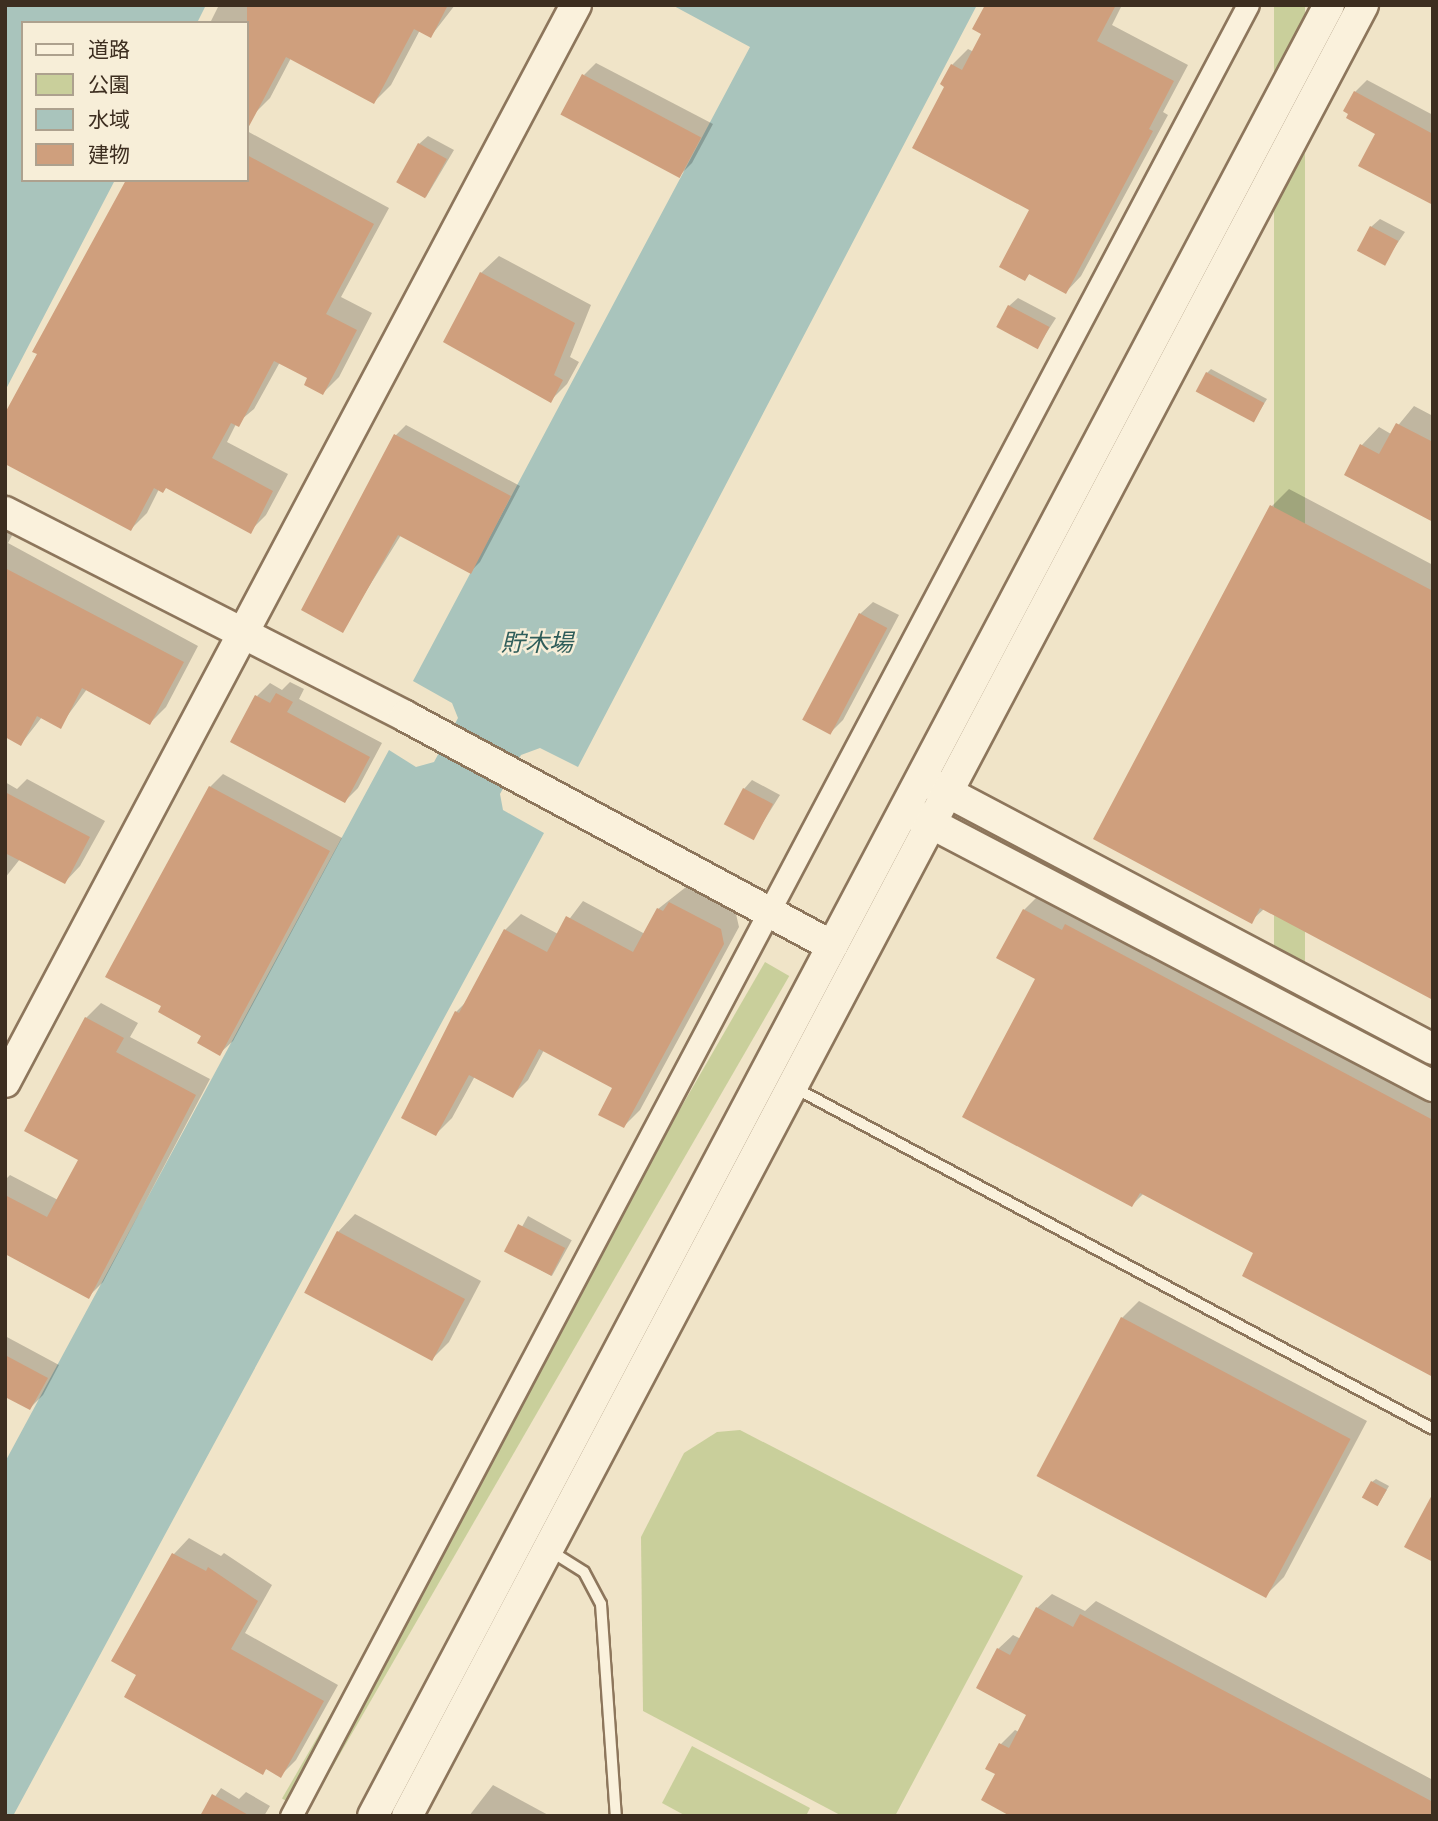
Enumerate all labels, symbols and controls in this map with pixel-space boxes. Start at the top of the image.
legend [21,21,248,182]
text: 道路 [88,35,130,67]
text: 公園 [88,70,130,102]
text: 水域 [88,105,130,137]
text: 建物 [88,140,130,172]
water label: 貯木場 [501,631,573,659]

